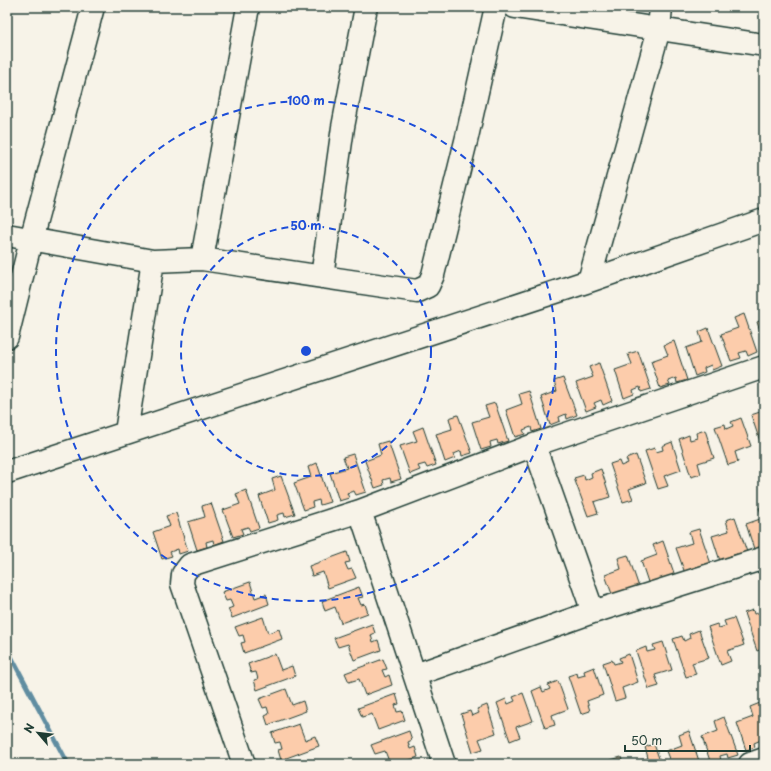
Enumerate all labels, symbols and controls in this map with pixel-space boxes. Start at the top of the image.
text: 100 m [287,91,325,109]
text: 50 m [290,216,322,234]
centre of rings [299,344,313,358]
north arrow [18,713,58,753]
text: N [19,720,38,736]
scale bar [625,727,750,753]
text: 50 m [631,731,662,749]

